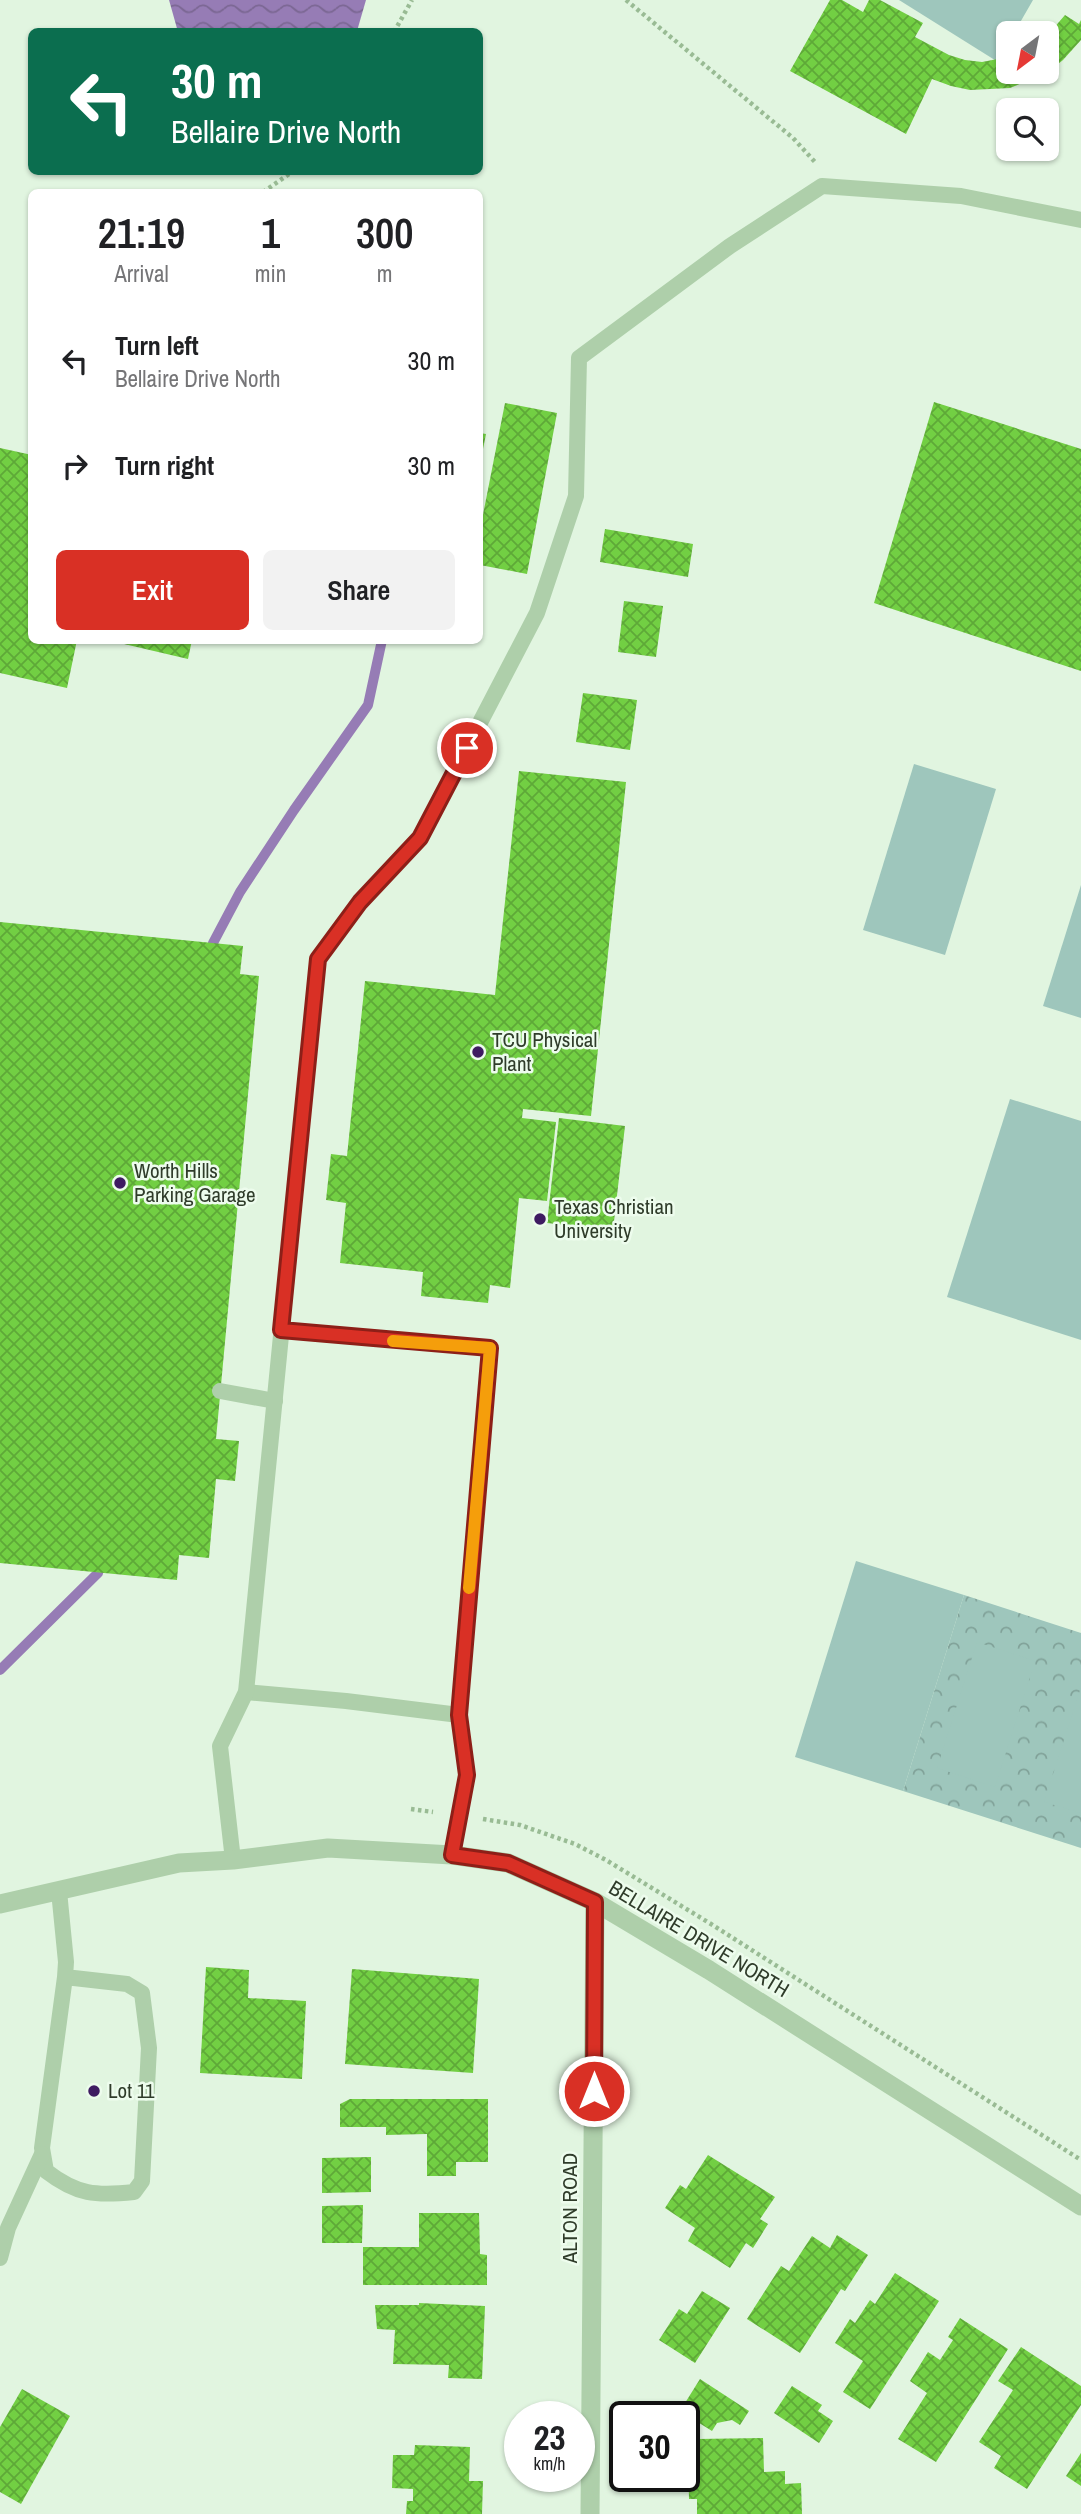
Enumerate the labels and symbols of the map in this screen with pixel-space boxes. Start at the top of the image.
north arrow [996,21,1059,84]
pin [437,718,497,778]
place label: TCU Physical Plant [492,1025,597,1078]
marker: TCU Physical Plant [470,1044,486,1060]
place label: Worth Hills Parking Garage [134,1156,256,1209]
marker: Worth Hills Parking Garage [112,1175,128,1191]
place label: Texas Christian University [554,1192,674,1245]
marker: Texas Christian University [532,1211,548,1227]
street label: BELLAIRE DRIVE NORTH [604,1873,795,2004]
position arrow [557,2054,631,2128]
place label: Lot 11 [108,2076,155,2105]
marker: Lot 11 [86,2083,102,2099]
street label: ALTON ROAD [555,2153,584,2264]
speed limit sign: 30 [609,2401,700,2492]

